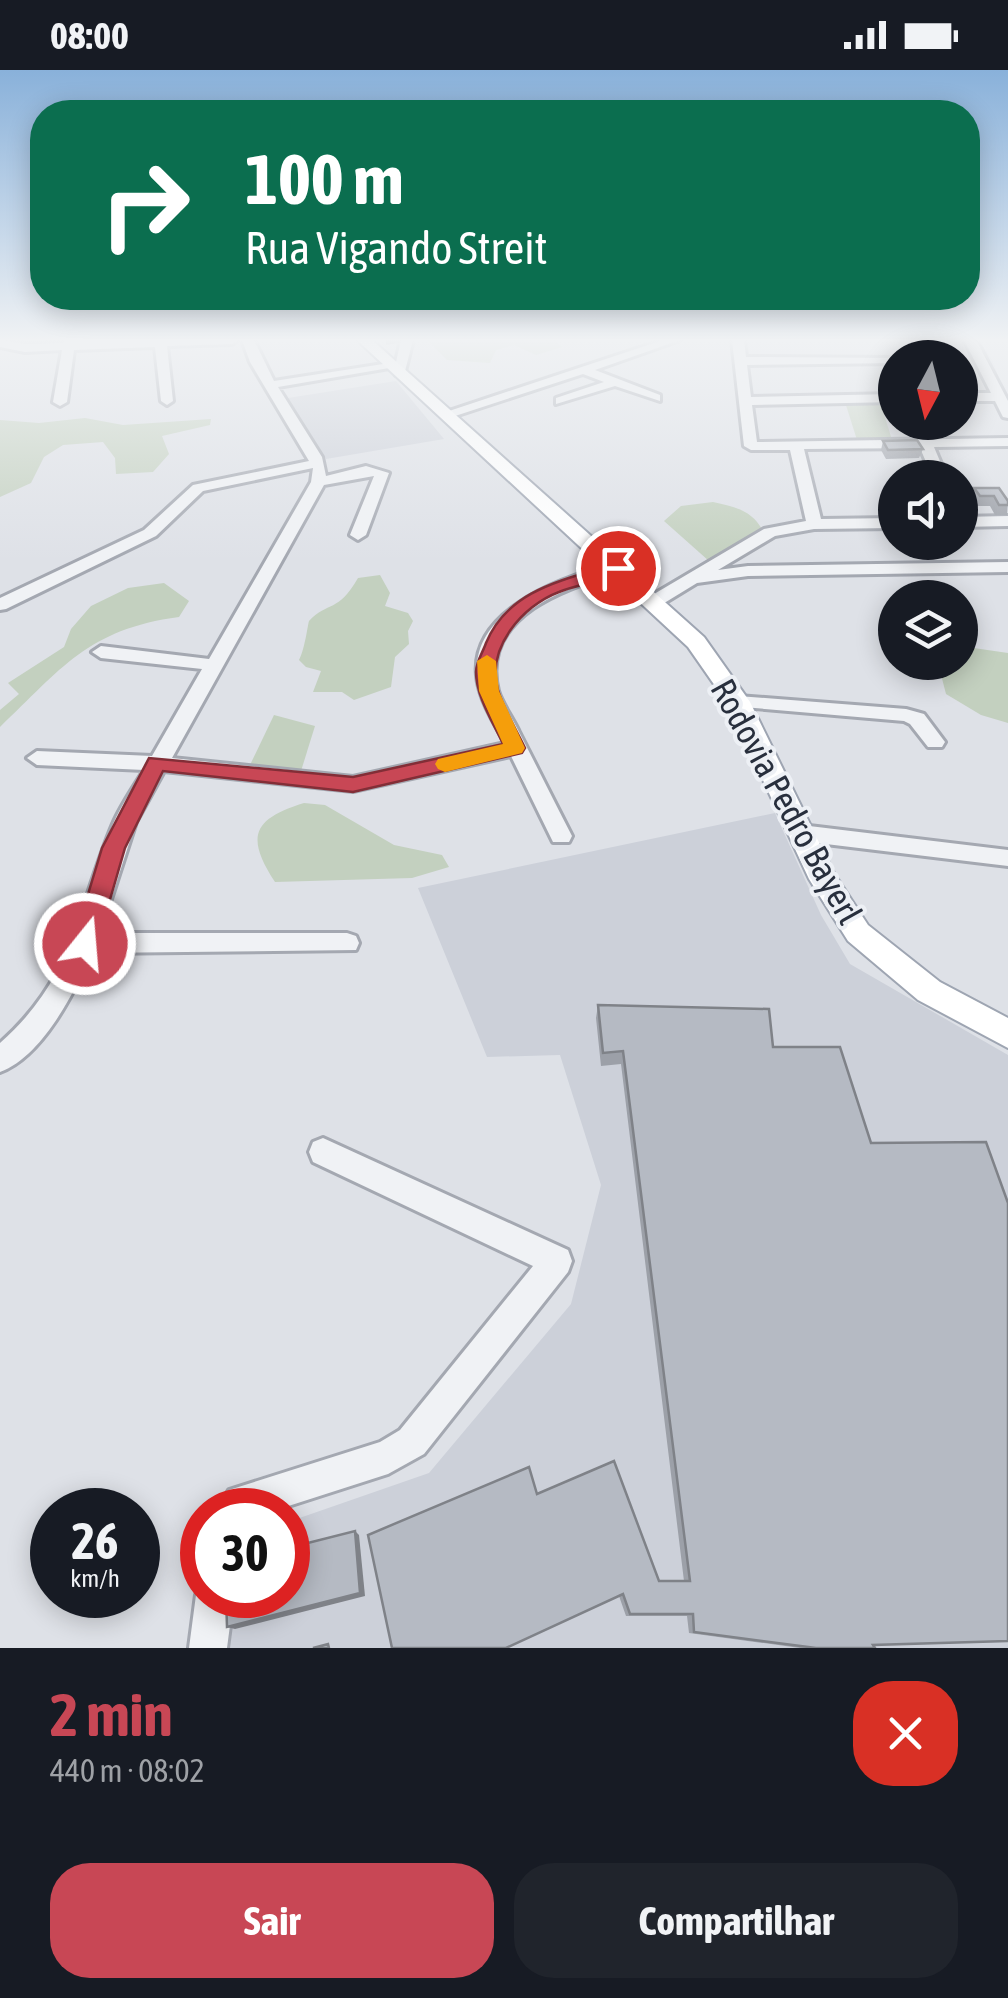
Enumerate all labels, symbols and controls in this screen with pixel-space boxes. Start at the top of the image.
text: 08:00 [50,14,129,57]
text: 100 m [245,139,404,219]
icon: right [80,140,210,270]
text: Rua Vigando Streit [245,222,547,274]
north arrow [878,340,978,440]
map controls [878,340,978,680]
button: sound [878,460,978,560]
pin [576,526,661,611]
icon: arrive [591,541,646,596]
button: layers [878,580,978,680]
street label: Rodovia Pedro Bayerl [703,672,871,930]
position arrow [33,892,137,996]
speed limit sign: 30 [180,1488,310,1618]
text: 26 [71,1512,118,1570]
text: km/h [70,1564,120,1592]
text: 2 min [50,1680,173,1749]
button: close [853,1681,958,1786]
text: 440 m · 08:02 [50,1752,205,1789]
button: Sair [50,1863,494,1978]
button: Compartilhar [514,1863,958,1978]

